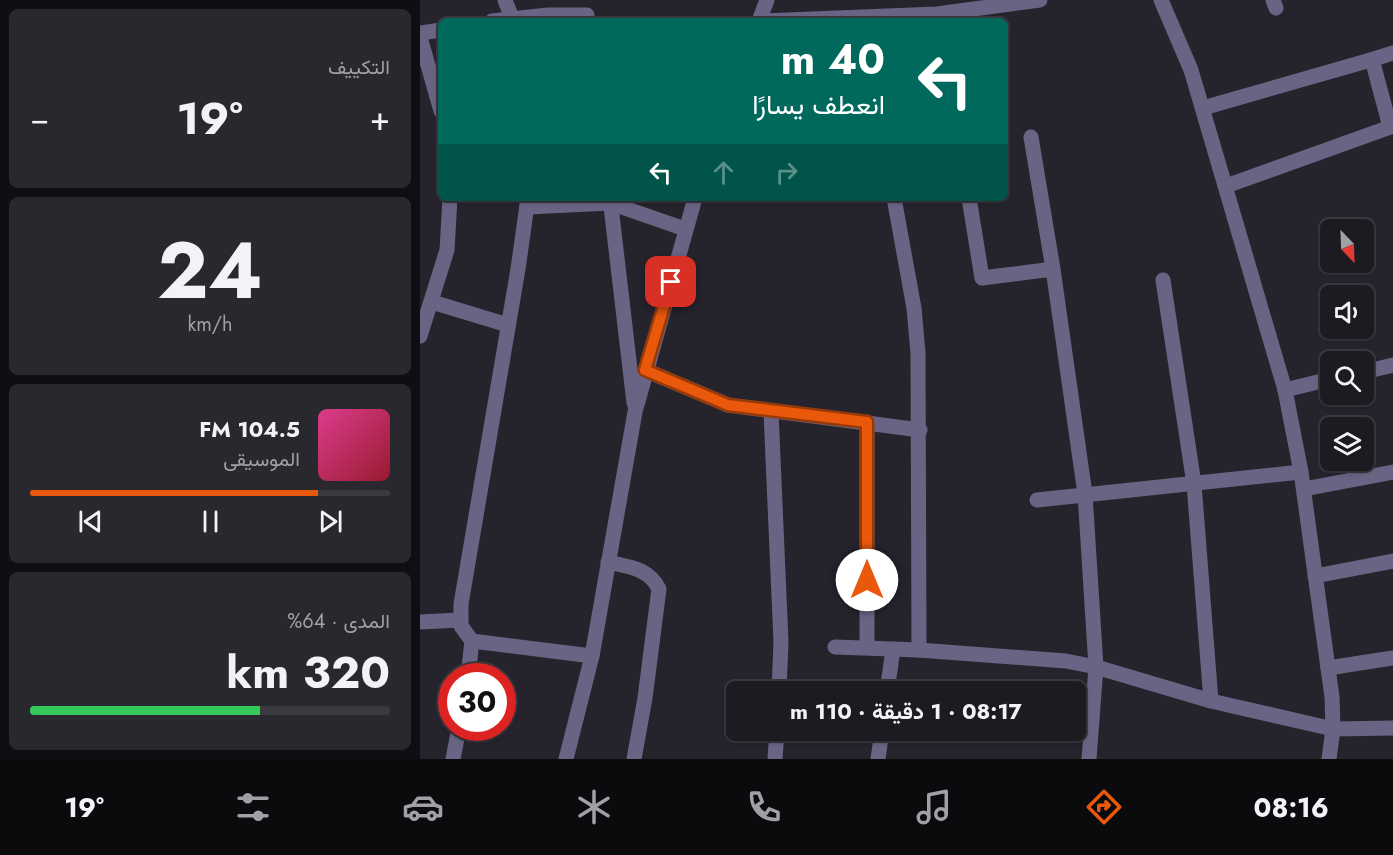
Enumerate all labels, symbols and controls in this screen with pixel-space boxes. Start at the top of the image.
text: 40 m [781,29,885,90]
icon: left [906,42,984,120]
text: التكييف [328,53,390,82]
text: انعطف يسارًا [752,85,885,124]
text: 19° [176,86,243,151]
text: − [30,95,49,142]
text: + [370,95,390,142]
icon: left [644,156,677,189]
icon: ahead [707,156,740,189]
icon: right [770,156,803,189]
text: 24 [157,215,263,327]
north arrow [1320,219,1374,273]
map controls [1320,219,1374,471]
pin [645,256,696,307]
icon: arrive [654,265,687,298]
button: sound [1320,285,1374,339]
text: km/h [187,310,233,339]
button: search [1320,351,1374,405]
text: 104.5 FM [199,413,300,445]
button: layers [1320,417,1374,471]
text: الموسيقى [223,445,300,474]
icon: previous [74,505,107,538]
icon: pause [194,505,227,538]
icon: next [314,505,347,538]
position arrow [835,548,899,612]
text: المدى · 64% [287,607,390,636]
text: 320 km [226,640,390,705]
speed limit sign: 30 [438,663,516,741]
text: 08:17 · 1 دقيقة · 110 m [790,695,1022,727]
icon: filters [232,786,274,828]
icon: car [402,786,444,828]
icon: climate [573,786,615,828]
icon: phone [743,786,785,828]
icon: music [913,786,955,828]
icon: directions [1083,786,1125,828]
text: 19° [64,788,104,827]
text: 08:16 [1254,788,1329,827]

